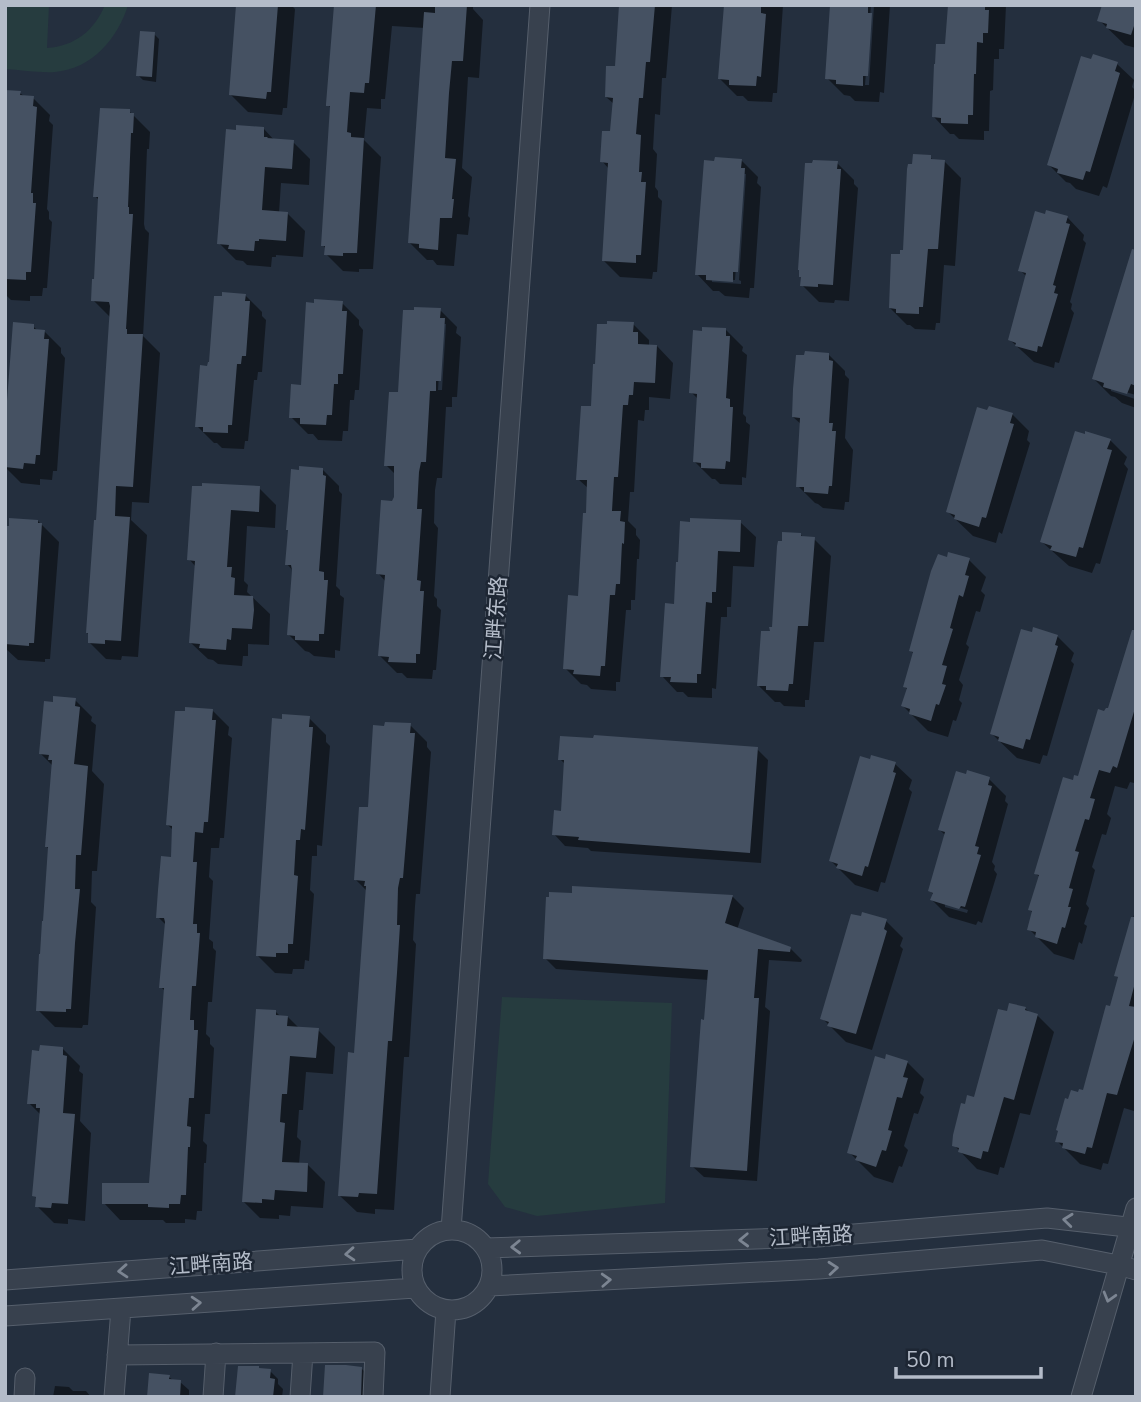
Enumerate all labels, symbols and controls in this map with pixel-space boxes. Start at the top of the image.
street label: 江畔东路 [479,575,513,661]
one-way arrow [1062,1213,1073,1228]
street label: 江畔南路 [768,1220,854,1252]
one-way arrow [738,1232,749,1247]
one-way arrow [510,1239,521,1255]
one-way arrow [344,1246,355,1261]
street label: 江畔南路 [168,1247,254,1281]
one-way arrow [828,1261,839,1276]
one-way arrow [117,1263,128,1278]
one-way arrow [600,1273,611,1288]
one-way arrow [1103,1291,1118,1303]
one-way arrow [190,1296,201,1311]
scale bar [896,1336,1041,1380]
text: 50 m [906,1346,955,1374]

